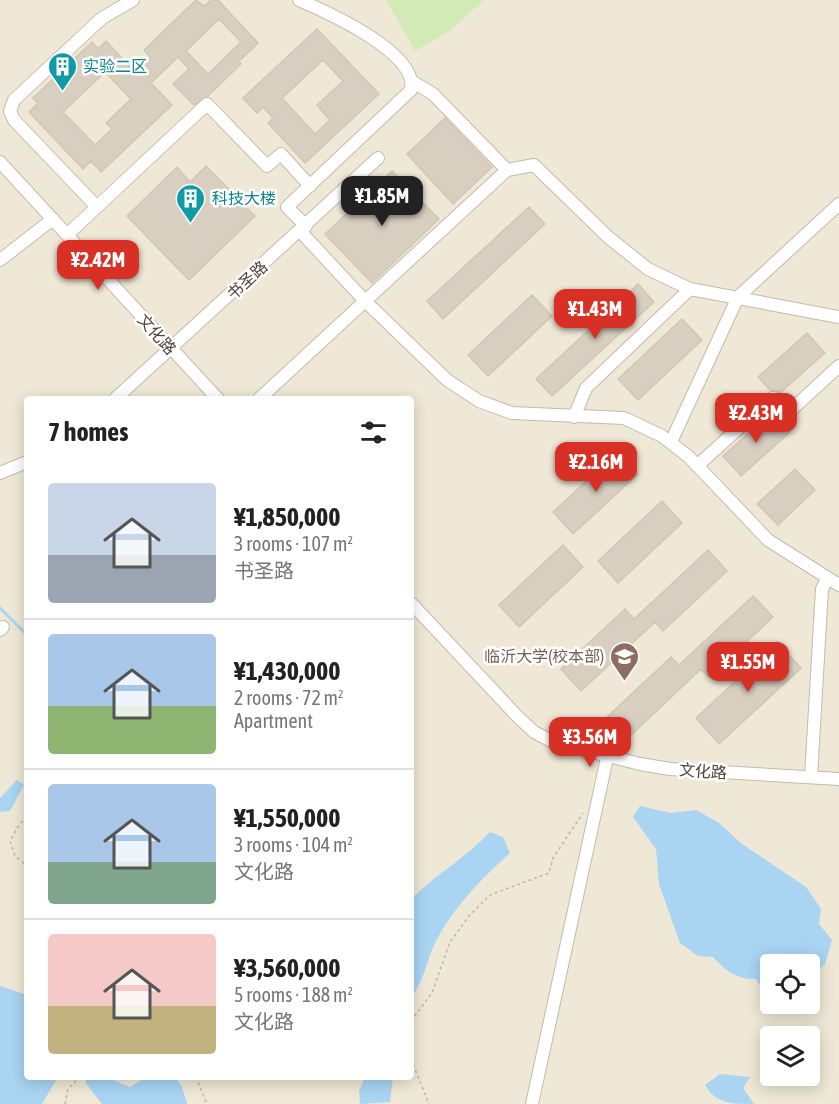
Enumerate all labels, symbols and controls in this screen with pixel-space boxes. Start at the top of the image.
building icon: 实验二区 [46,50,78,92]
place label: 实验二区 [83,57,147,75]
pin: ¥1.85M [333,176,431,227]
building icon: 科技大楼 [175,182,207,224]
text: ¥1.85M [355,184,409,207]
place label: 科技大楼 [212,189,276,207]
pin: ¥2.42M [49,240,147,291]
text: ¥2.42M [71,248,125,271]
street label: 书圣路 [223,257,271,303]
pin: ¥1.43M [546,289,644,340]
text: ¥1.43M [568,297,622,320]
street label: 文化路 [134,310,180,358]
pin: ¥2.43M [707,393,805,444]
text: ¥2.43M [729,401,783,424]
icon: filters [357,416,390,449]
text: 7 homes [48,417,128,447]
pin: ¥2.16M [547,442,645,493]
text: ¥2.16M [569,450,623,473]
text: ¥1,850,000 [234,502,340,532]
icon: home [96,507,168,579]
text: 3 rooms · 107 m² [234,532,353,555]
text: 书圣路 [234,559,294,582]
school or university icon: 临沂大学(校本部) [609,640,641,682]
pin: ¥1.55M [699,642,797,693]
place label: 临沂大学(校本部) [484,647,604,666]
text: ¥1.55M [721,650,775,673]
text: ¥1,430,000 [234,656,340,686]
icon: home [96,658,168,730]
text: 2 rooms · 72 m² [234,686,344,709]
text: Apartment [234,709,313,732]
pin: ¥3.56M [541,717,639,768]
text: ¥3.56M [563,725,617,748]
street label: 文化路 [678,760,728,782]
text: ¥1,550,000 [234,803,340,833]
icon: home [96,808,168,880]
text: 3 rooms · 104 m² [234,833,353,856]
text: 文化路 [234,860,294,883]
text: ¥3,560,000 [234,953,340,983]
map controls [760,954,820,1086]
button: locate [760,954,820,1014]
icon: home [96,958,168,1030]
text: 5 rooms · 188 m² [234,983,353,1006]
text: 文化路 [234,1010,294,1033]
button: layers [760,1026,820,1086]

